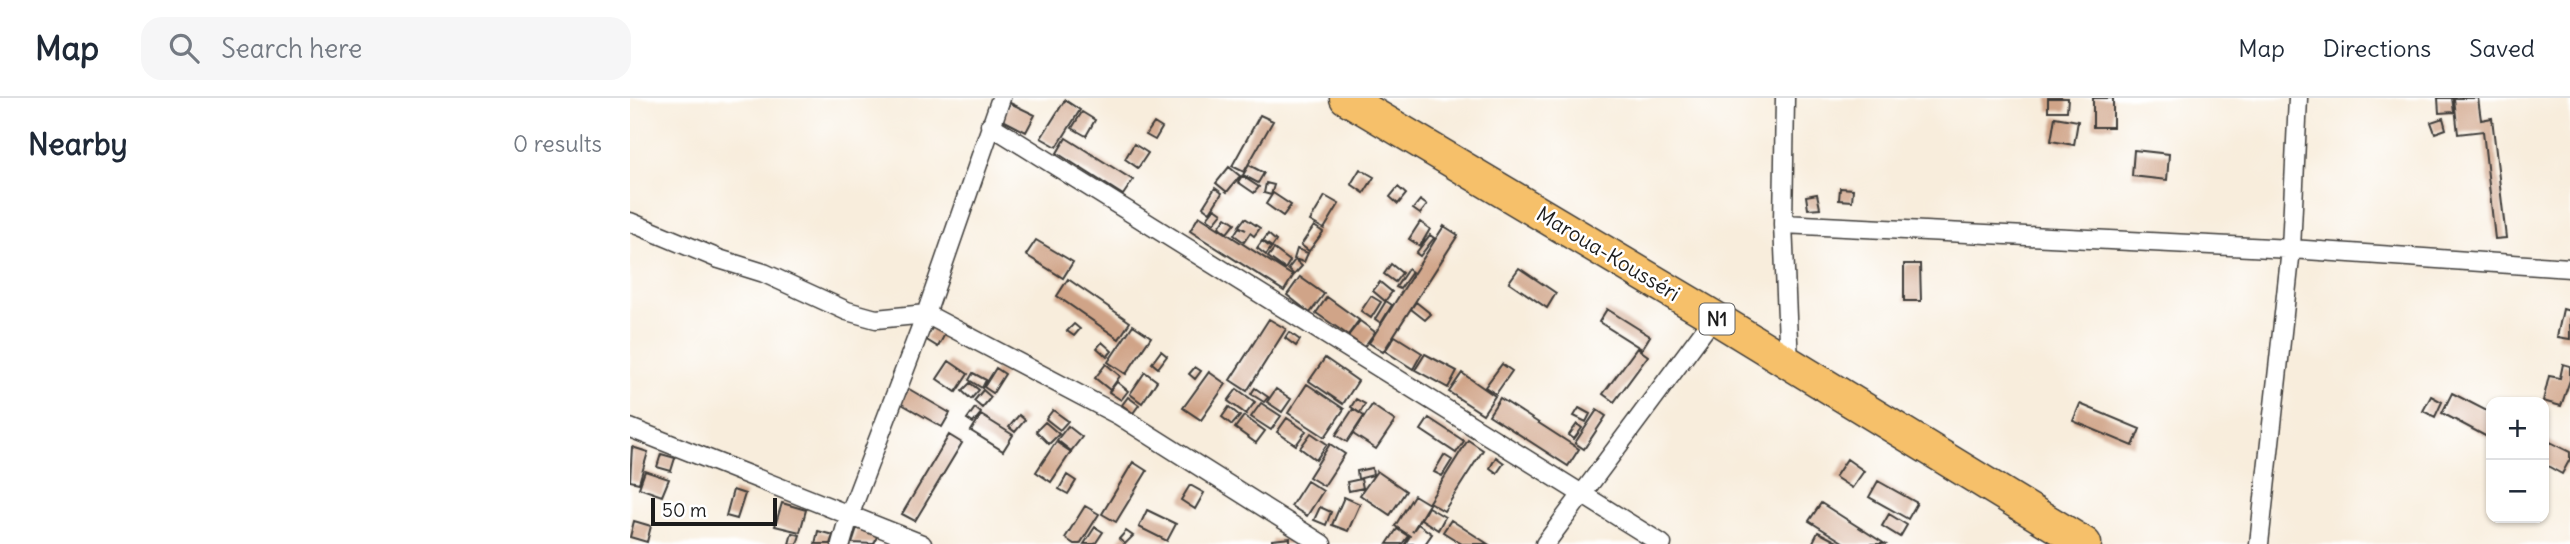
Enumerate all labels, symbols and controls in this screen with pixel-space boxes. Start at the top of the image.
search box [141,17,631,80]
text: Map [35,27,99,69]
icon: search [165,29,203,67]
text: Search here [221,32,362,65]
text: Map [2238,33,2285,63]
text: Directions [2323,33,2431,63]
text: Saved [2469,33,2535,63]
text: Nearby [28,125,128,163]
text: 0 results [513,129,602,158]
street label: Maroua-Kousséri [1532,200,1685,307]
road number: N1 [1700,304,1734,334]
map controls [2486,397,2549,523]
button: + [2486,397,2549,460]
button: − [2486,460,2549,523]
scale bar [651,495,777,527]
text: 50 m [662,498,707,522]

